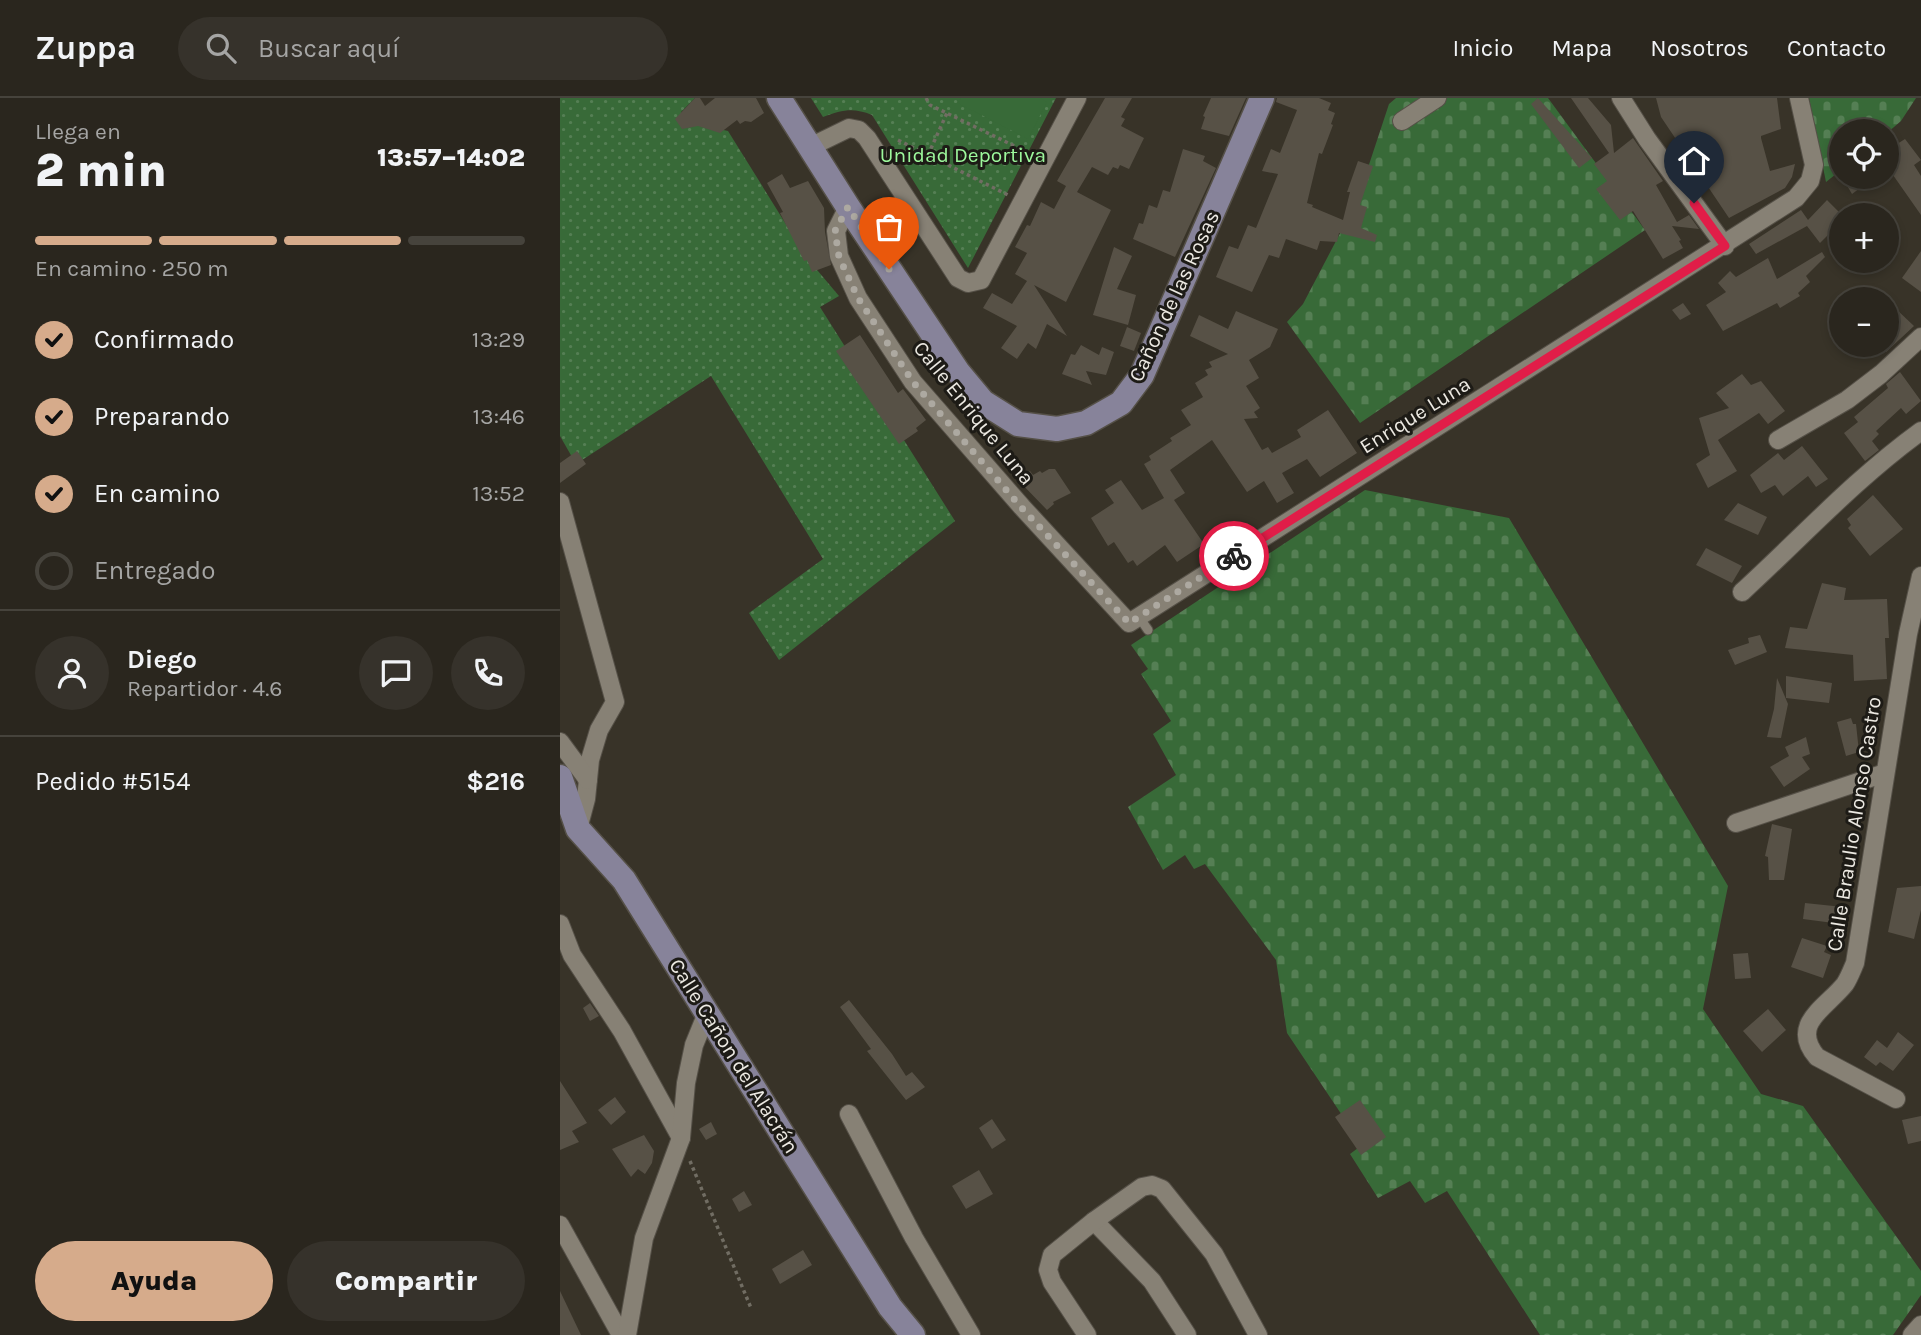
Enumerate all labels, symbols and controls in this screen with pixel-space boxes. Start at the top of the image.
search box [178,17,668,80]
text: Zuppa [35,29,136,67]
icon: search [202,29,240,67]
text: Buscar aquí [258,33,400,64]
text: Inicio [1452,34,1513,62]
text: Mapa [1551,34,1612,62]
text: Nosotros [1650,34,1749,62]
text: Contacto [1787,34,1886,62]
text: Llega en [35,118,121,145]
map controls [1829,119,1899,357]
button: locate [1829,119,1899,189]
pin [1664,131,1724,203]
text: 13:57–14:02 [377,142,525,173]
icon: home [1675,142,1713,180]
park label: Unidad Deportiva [880,143,1046,167]
text: 2 min [35,144,167,198]
pin [859,197,919,269]
button: + [1829,203,1899,273]
street label: Cañon de las Rosas [1124,207,1224,385]
icon: bag [870,208,908,246]
text: En camino · 250 m [35,255,229,282]
button: − [1829,287,1899,357]
icon: check [35,321,73,359]
text: Confirmado [94,324,234,355]
text: 13:29 [472,326,525,353]
street label: Calle Enrique Luna [909,336,1039,490]
street label: Enrique Luna [1355,371,1475,459]
icon: check [35,398,73,436]
text: Preparando [94,401,230,432]
text: 13:46 [473,403,525,430]
icon: check [35,475,73,513]
text: En camino [94,478,220,509]
text: 13:52 [472,480,525,507]
courier [1199,521,1269,591]
icon: bike [1215,537,1253,575]
text: Entregado [94,555,215,586]
button: person [35,636,109,710]
button: chat [359,636,433,710]
button: phone [451,636,525,710]
text: Diego [127,644,197,675]
text: Repartidor · 4.6 [127,675,282,702]
street label: Calle Braulio Alonso Castro [1822,695,1886,953]
text: Pedido #5154 [35,766,190,797]
text: $216 [466,766,525,797]
street label: Calle Cañon del Alacrán [664,954,804,1158]
button: Ayuda [35,1241,273,1321]
button: Compartir [287,1241,525,1321]

